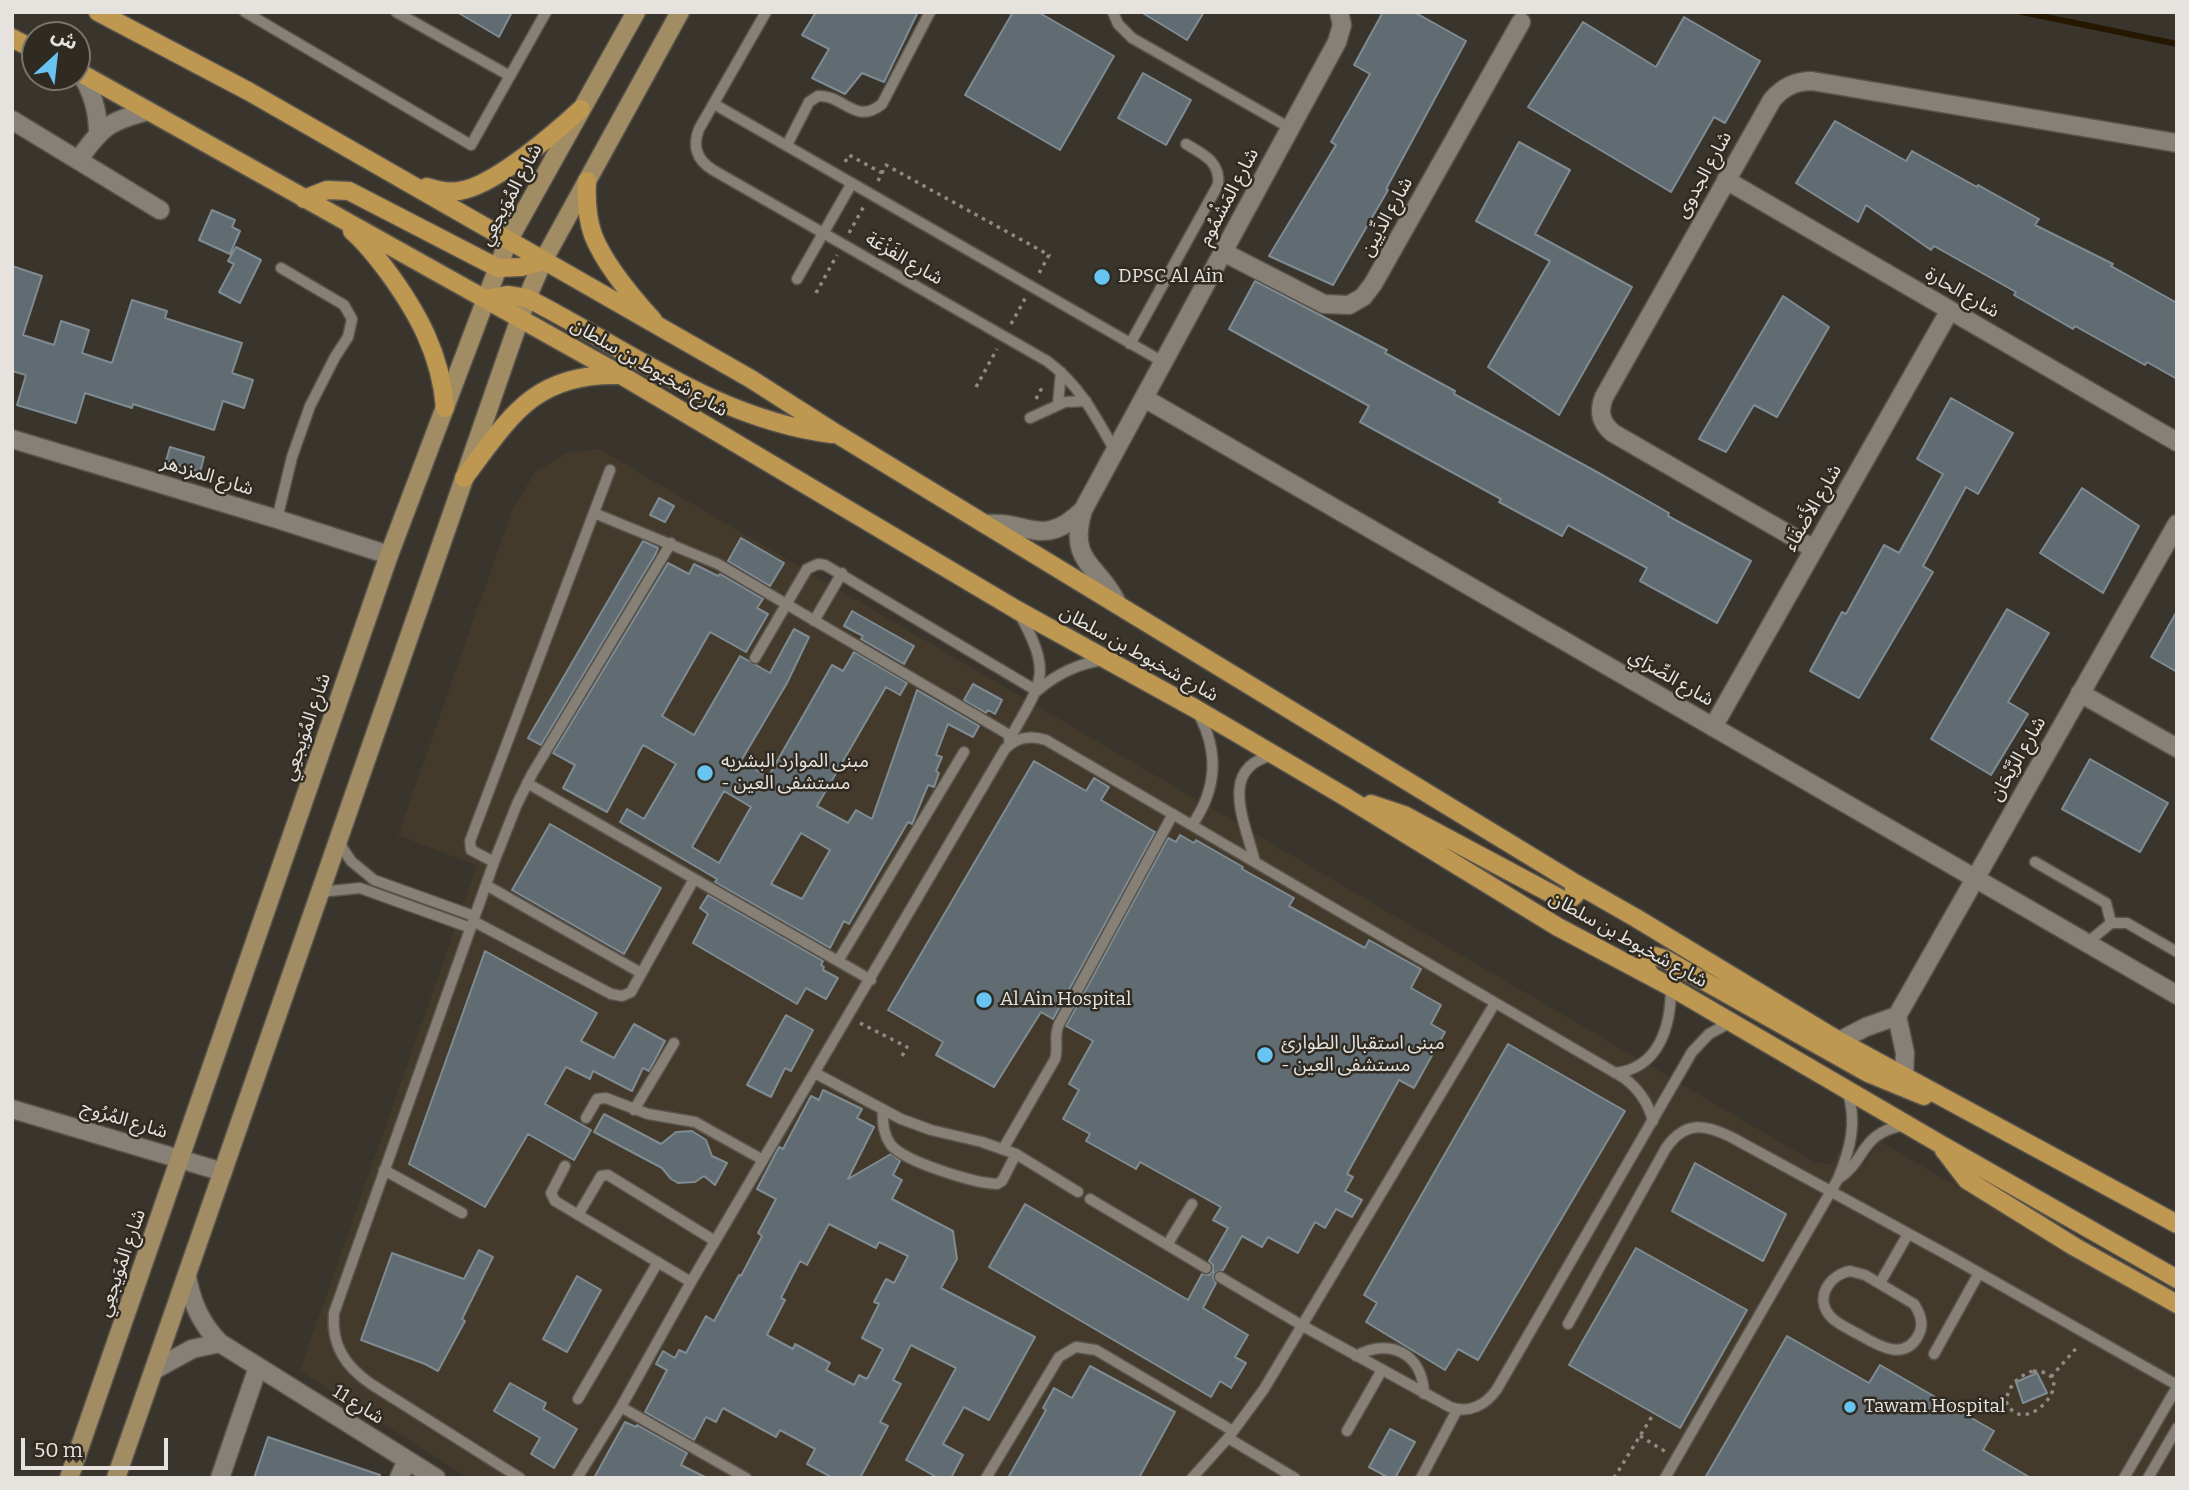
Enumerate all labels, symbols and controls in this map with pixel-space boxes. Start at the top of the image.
north arrow [21,21,91,91]
text: ش [48,22,82,55]
street label: شارع الجدوى [1671,128,1737,222]
street label: شارع المُوَيجعِي [475,140,547,250]
street label: شارع المَشْمُوم [1194,145,1264,249]
street label: شارع الدِّيين [1356,173,1418,261]
street label: شارع الفَزْعَة [861,228,947,290]
street label: شارع الحارة [1921,263,2003,323]
place label: DPSC Al Ain [1118,266,1223,288]
marker: DPSC Al Ain [1092,267,1112,287]
street label: شارع شخبوط بن سلطان [566,314,732,422]
street label: شارع المزدهر [158,451,256,501]
street label: شارع الأَصْفَاء [1779,461,1847,555]
street label: شارع شخبوط بن سلطان [1056,601,1222,707]
street label: شارع الصِّرَاي [1624,645,1718,711]
street label: شارع المُوَيجعِي [278,670,336,784]
street label: شارع الرَّيْحَان [1985,713,2051,805]
place label: مبنى الموارد البشريه - مستشفى العين [721,751,869,795]
marker: مبنى الموارد البشريه - مستشفى العين [695,763,715,783]
street label: شارع شخبوط بن سلطان [1545,887,1711,993]
place label: Al Ain Hospital [1000,989,1131,1011]
marker: Al Ain Hospital [974,990,994,1010]
place label: مبنى استقبال الطوارئ - مستشفى العين [1281,1033,1445,1077]
marker: مبنى استقبال الطوارئ - مستشفى العين [1255,1045,1275,1065]
street label: شارع المُرُوج [78,1096,170,1144]
street label: شارع المُوَيجعِي [93,1206,151,1320]
street label: شارع 11 [328,1380,388,1430]
place label: Tawam Hospital [1864,1396,2005,1418]
marker: Tawam Hospital [1842,1399,1858,1415]
scale bar [24,1424,172,1468]
text: 50 m [34,1437,83,1463]

